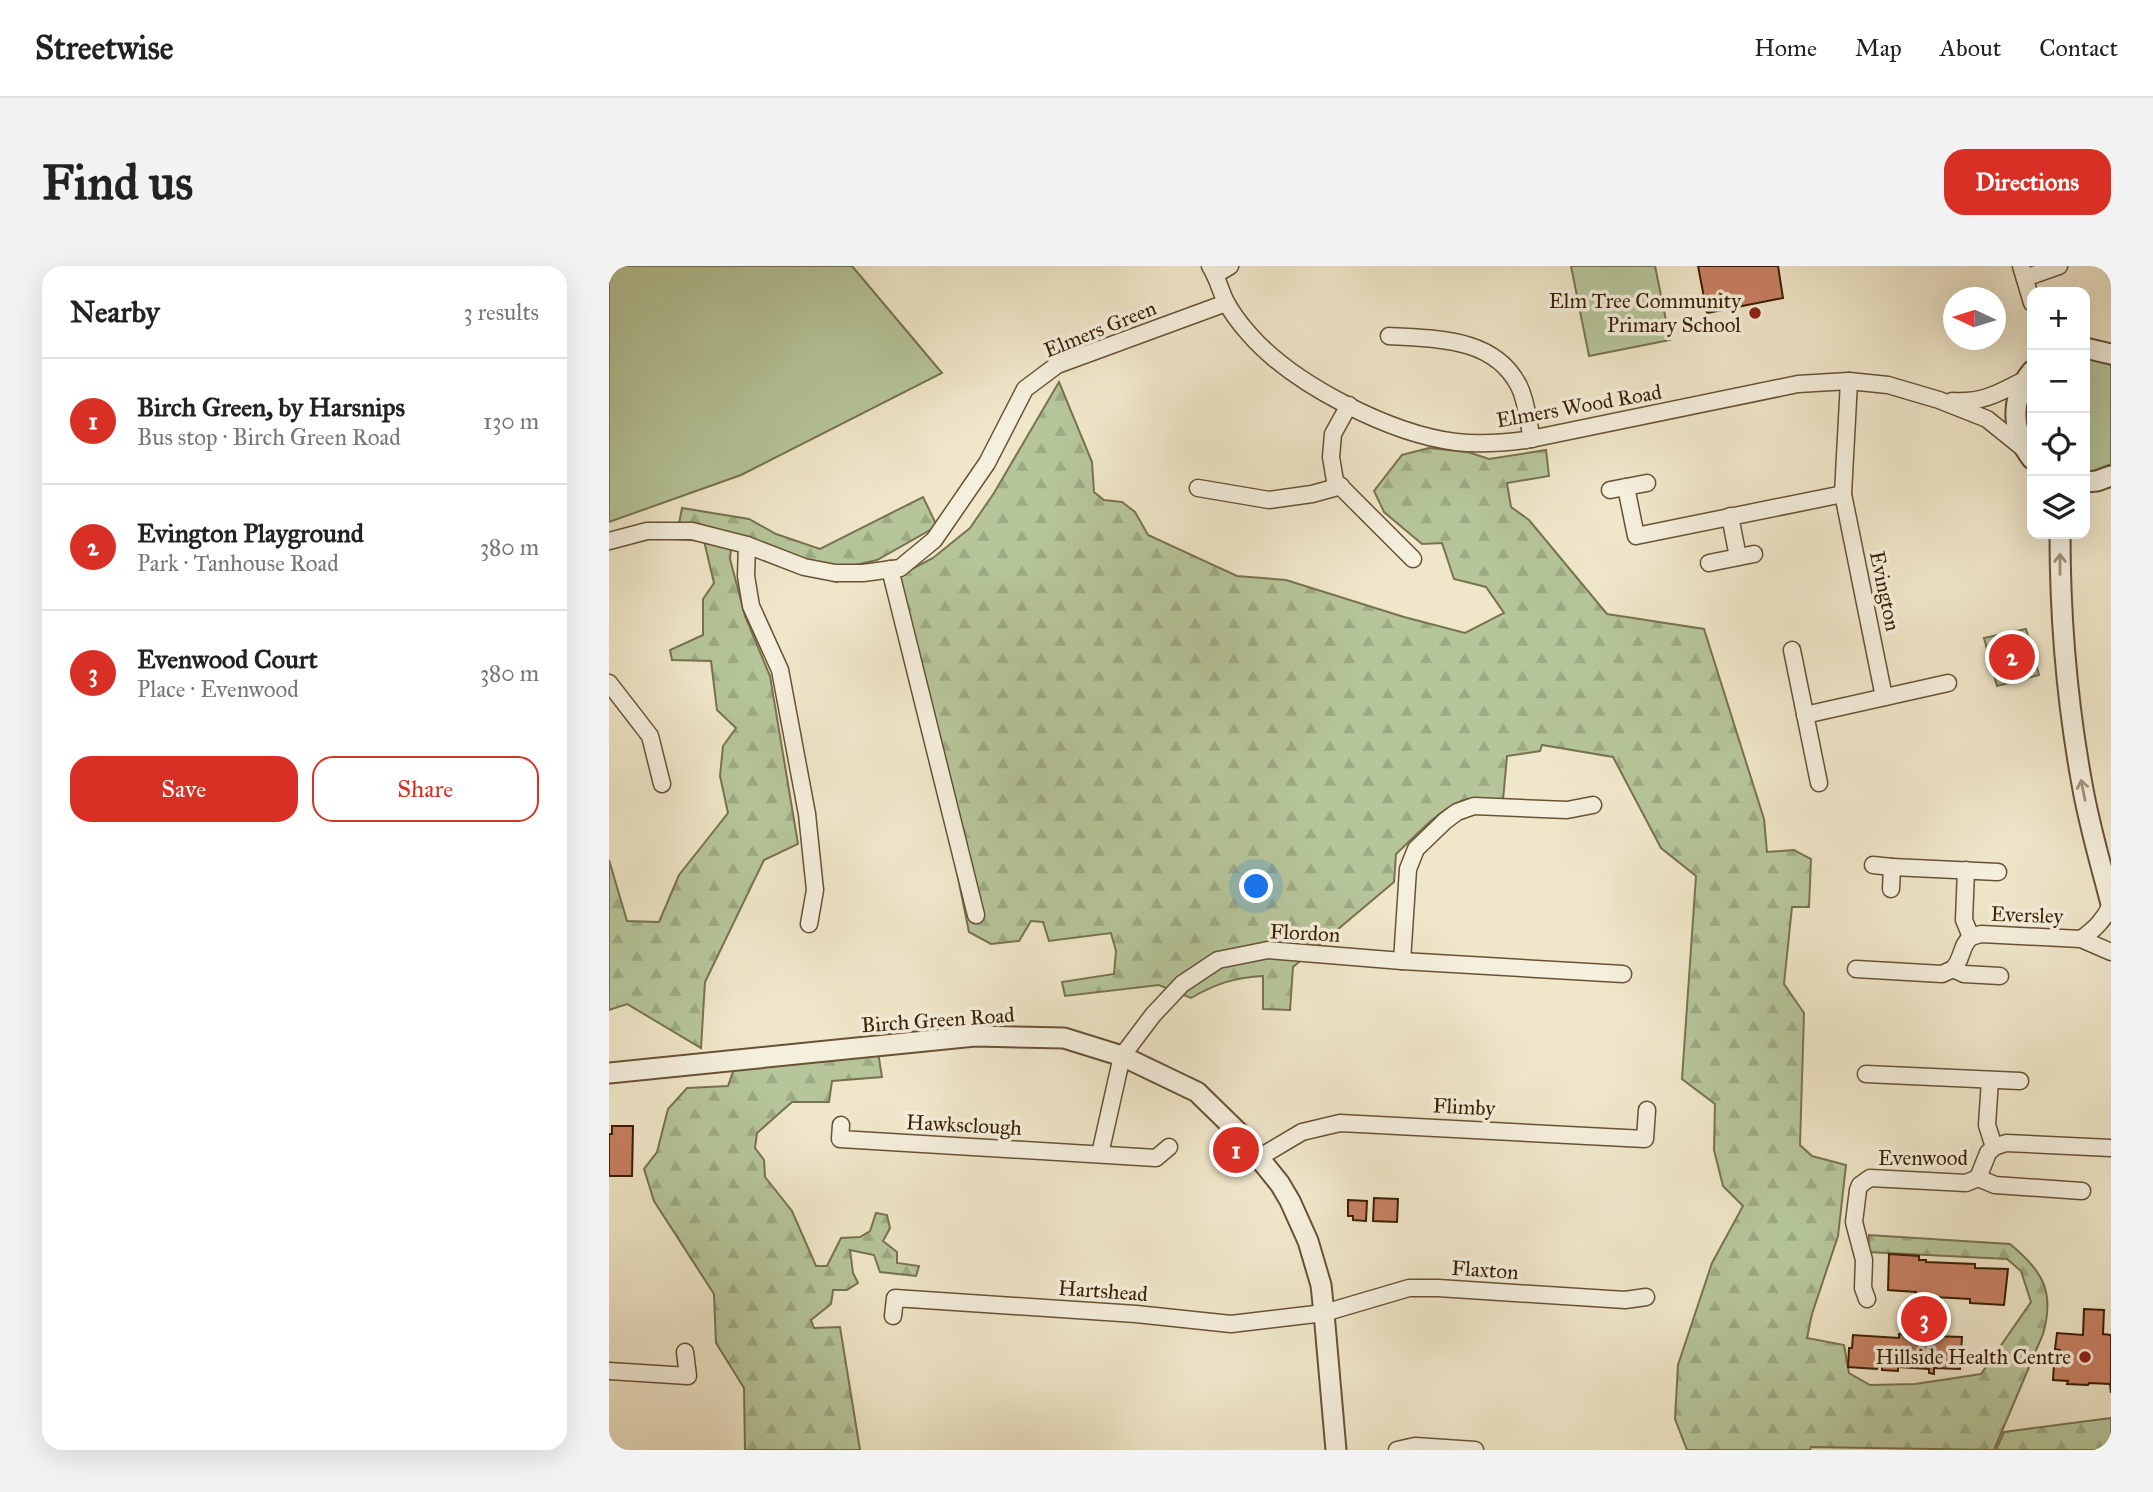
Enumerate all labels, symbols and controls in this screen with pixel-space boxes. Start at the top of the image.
text: Streetwise [35,28,173,68]
text: Home [1754,33,1817,63]
text: Map [1855,33,1902,63]
text: About [1940,33,2001,63]
text: Contact [2039,33,2118,63]
button: Directions [1944,149,2111,215]
text: Find us [42,153,193,212]
north arrow [1943,287,2006,350]
map controls [2027,287,2090,539]
button: + [2027,287,2090,350]
place label: Elm Tree Community Primary School [1549,288,1742,338]
text: Nearby [70,294,160,330]
street label: Elmers Green [1040,295,1160,363]
text: 3 results [463,298,539,326]
marker: Elm Tree Community Primary School [1747,305,1763,321]
button: − [2027,350,2090,413]
street label: Elmers Wood Road [1494,379,1664,433]
text: Birch Green, by Harsnips [137,391,405,423]
text: 1 [88,407,98,435]
text: 130 m [483,407,539,435]
button: locate [2027,413,2090,476]
text: Bus stop · Birch Green Road [137,423,401,451]
button: layers [2027,476,2090,539]
text: Evington Playground [137,517,364,549]
text: 2 [87,533,99,561]
text: 380 m [480,533,539,561]
text: Park · Tanhouse Road [137,549,339,577]
street label: Evington [1864,549,1906,633]
one-way arrow [2053,553,2067,576]
pin: 2 [1989,631,2035,683]
text: Evenwood Court [137,643,318,675]
text: 3 [88,659,98,687]
text: 380 m [480,659,539,687]
text: Place · Evenwood [137,675,299,703]
button: Save [70,756,298,822]
button: Share [312,756,539,822]
one-way arrow [2076,779,2090,802]
your location [1239,869,1273,903]
street label: Eversley [1990,901,2065,929]
street label: Flordon [1269,918,1341,948]
street label: Birch Green Road [860,1002,1016,1038]
street label: Flimby [1432,1092,1497,1122]
street label: Hawksclough [906,1109,1023,1141]
pin: 1 [1213,1124,1259,1176]
street label: Evenwood [1878,1145,1968,1171]
street label: Flaxton [1451,1255,1519,1285]
street label: Hartshead [1057,1275,1149,1307]
pin: 3 [1901,1293,1947,1345]
place label: Hillside Health Centre [1876,1344,2071,1370]
marker: Hillside Health Centre [2077,1349,2093,1365]

